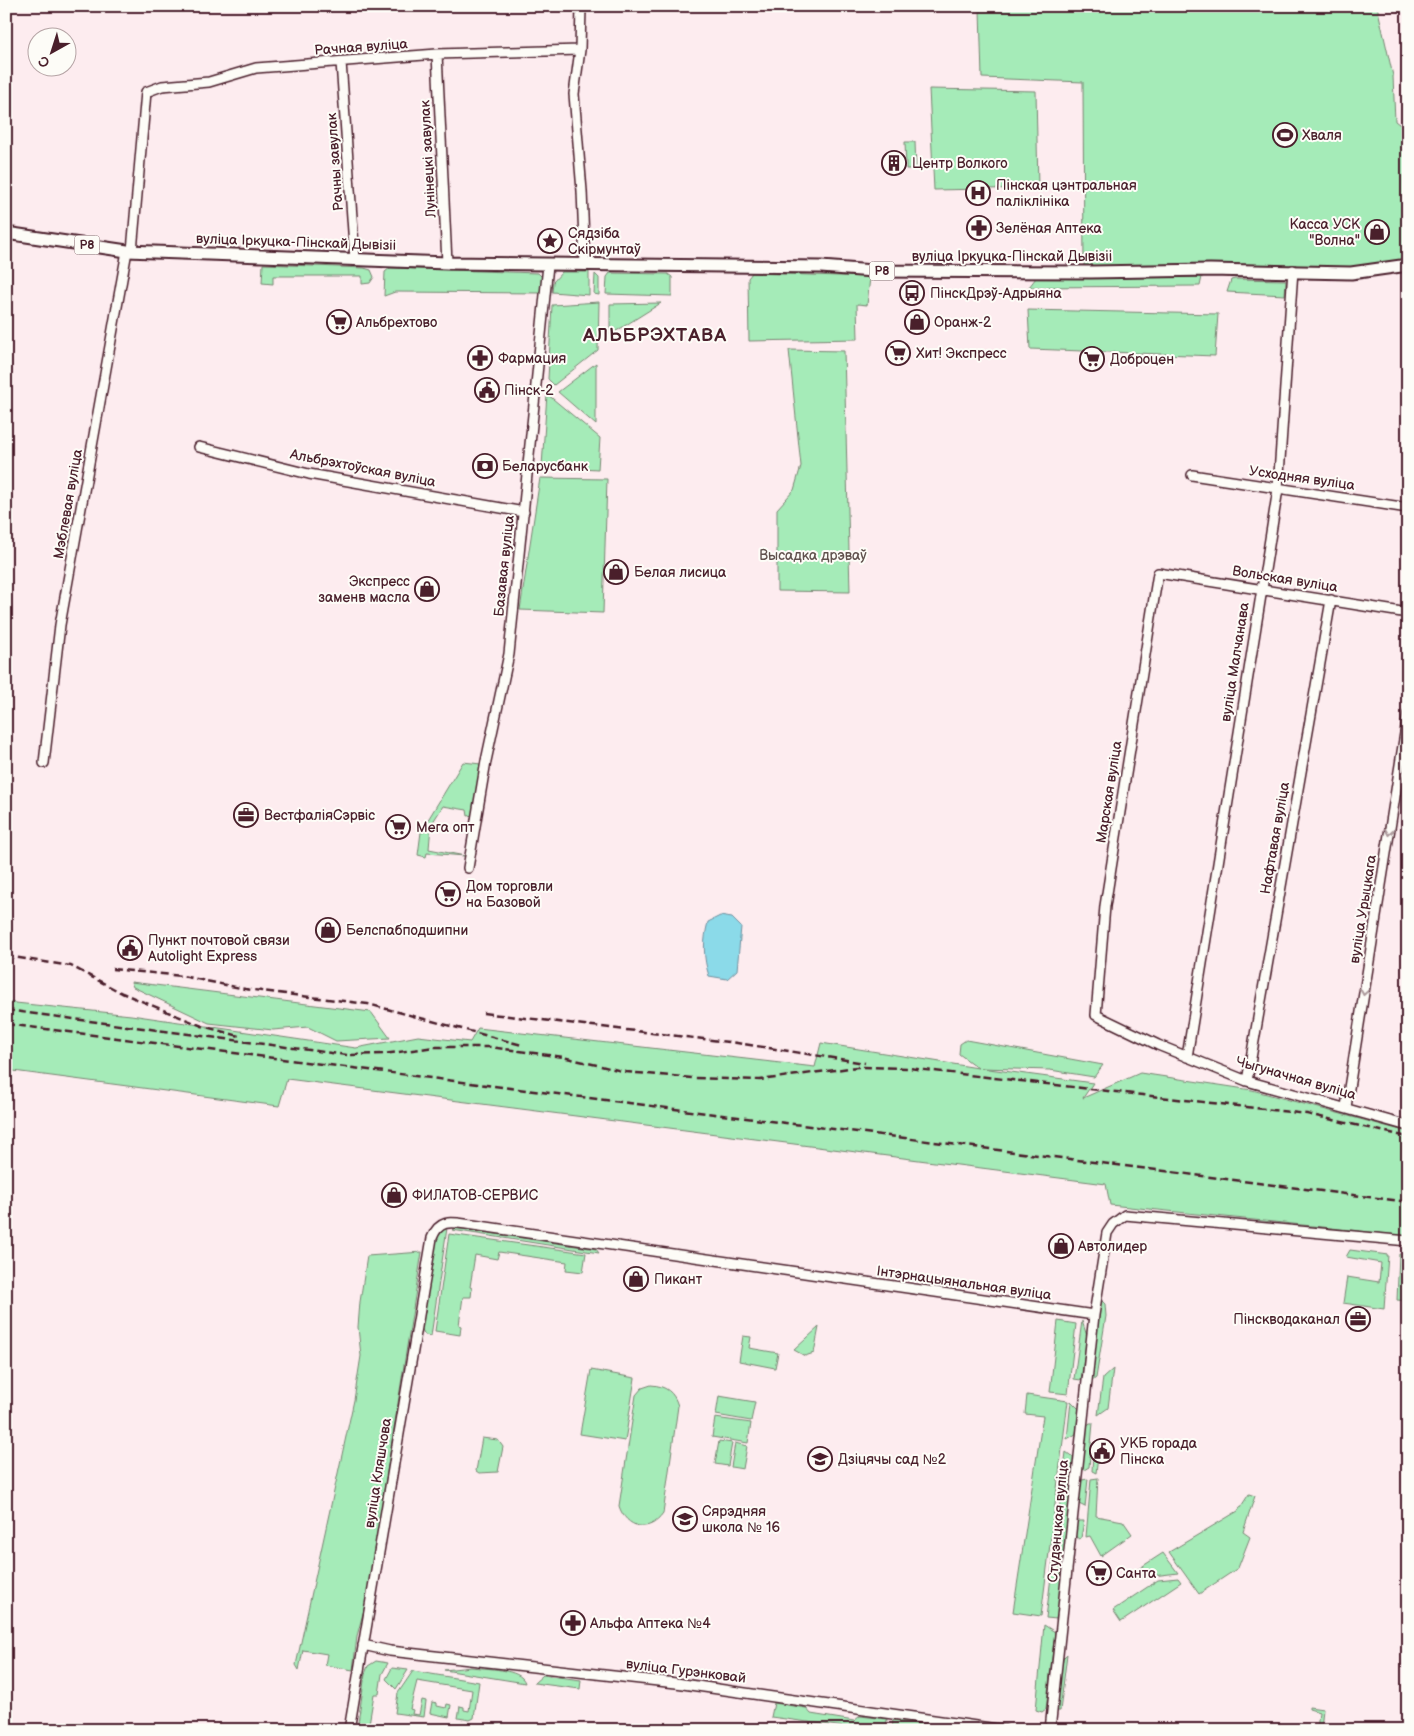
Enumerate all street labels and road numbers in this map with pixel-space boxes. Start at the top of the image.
street label: Рачная вуліца [314,35,409,59]
street label: Лунінецкі завулак [416,99,440,219]
street label: Рачны завулак [323,112,347,212]
street label: вуліца Іркуцка-Пінскай Дывізіі [196,230,396,254]
road number: Р8 [74,236,100,254]
street label: вуліца Іркуцка-Пінскай Дывізіі [912,248,1112,265]
road number: Р8 [870,262,894,280]
street label: Альбрэхтоўская вуліца [288,445,438,491]
street label: Мэблевая вуліца [50,447,86,560]
street label: Усходняя вуліца [1248,462,1357,494]
street label: Базавая вуліца [490,514,518,618]
street label: Вольская вуліца [1231,562,1340,596]
street label: вуліца Малчанава [1217,600,1253,723]
street label: Марская вуліца [1093,739,1126,844]
street label: Нафтавая вуліца [1257,780,1293,895]
street label: вуліца Урыцкага [1346,853,1380,965]
street label: Чыгуначная вуліца [1234,1053,1359,1103]
street label: Інтэрнацыянальная вуліца [876,1262,1053,1304]
street label: вуліца Кляшчова [361,1416,395,1529]
street label: Студэнцкая вуліца [1044,1458,1072,1583]
street label: вуліца Гурэнковай [625,1655,747,1687]

